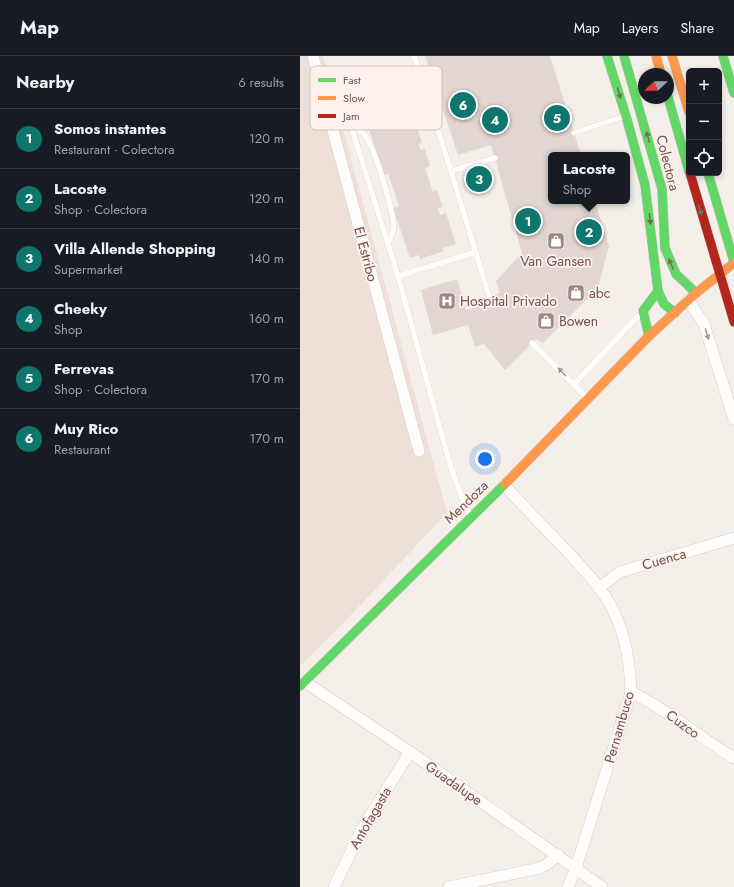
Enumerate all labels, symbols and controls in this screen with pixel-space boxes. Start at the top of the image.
text: Map [20,14,59,41]
text: Map [574,18,600,38]
text: Layers [622,18,658,38]
text: Share [680,18,714,38]
legend [310,66,442,130]
north arrow [638,68,674,104]
map controls [686,68,722,176]
button: + [686,68,722,104]
text: Nearby [16,70,74,94]
text: Fast [343,72,361,88]
text: 6 results [238,73,284,92]
one-way arrow [616,88,622,100]
text: Slow [343,90,365,106]
pin: 6 [450,90,476,120]
pin: 5 [544,103,570,133]
button: − [686,104,722,140]
pin: 4 [482,105,508,135]
text: Jam [341,108,360,124]
text: Somos instantes [54,118,166,140]
text: 1 [26,129,32,148]
text: 120 m [249,129,284,148]
one-way arrow [645,131,651,143]
street label: Colectora [651,133,685,193]
text: Restaurant · Colectora [54,140,175,159]
button: locate [686,140,722,176]
popup [548,152,630,204]
text: Lacoste [563,158,615,180]
pin: 3 [466,164,492,194]
text: Lacoste [54,178,106,200]
text: Shop [563,180,591,199]
text: 2 [25,189,33,208]
text: 120 m [249,189,284,208]
text: Shop · Colectora [54,200,147,219]
one-way arrow [697,205,703,217]
pin: 1 [515,206,541,236]
one-way arrow [646,213,653,225]
pin: 2 [576,217,602,247]
street label: El Estribo [349,224,383,284]
shop icon: Van Gansen [546,231,566,251]
text: Villa Allende Shopping [54,238,216,260]
text: 3 [25,249,33,268]
text: 140 m [249,249,284,268]
place label: Van Gansen [520,251,592,271]
one-way arrow [668,258,674,270]
text: Supermarket [54,260,123,279]
shop icon: abc [566,283,586,303]
place label: abc [589,283,610,303]
hospital icon: Hospital Privado [437,291,457,311]
place label: Hospital Privado [460,291,557,311]
text: Cheeky [54,298,107,320]
text: 4 [24,309,34,328]
text: 160 m [249,309,284,328]
shop icon: Bowen [536,311,556,331]
place label: Bowen [559,311,598,331]
text: Shop [54,320,82,339]
one-way arrow [704,328,710,340]
text: Ferrevas [54,358,114,380]
one-way arrow [558,367,567,377]
text: 5 [25,369,33,388]
text: 170 m [249,369,284,388]
text: Shop · Colectora [54,380,147,399]
text: Muy Rico [54,418,118,440]
text: 6 [25,429,33,448]
text: 170 m [249,429,284,448]
text: Restaurant [54,440,110,459]
your location [475,449,495,469]
street label: Mendoza [439,476,493,528]
street label: Cuenca [640,543,688,575]
street label: Pernambuco [599,688,639,765]
street label: Cuzco [662,705,704,743]
street label: Guadalupe [421,756,487,810]
street label: Antofagasta [344,783,396,853]

